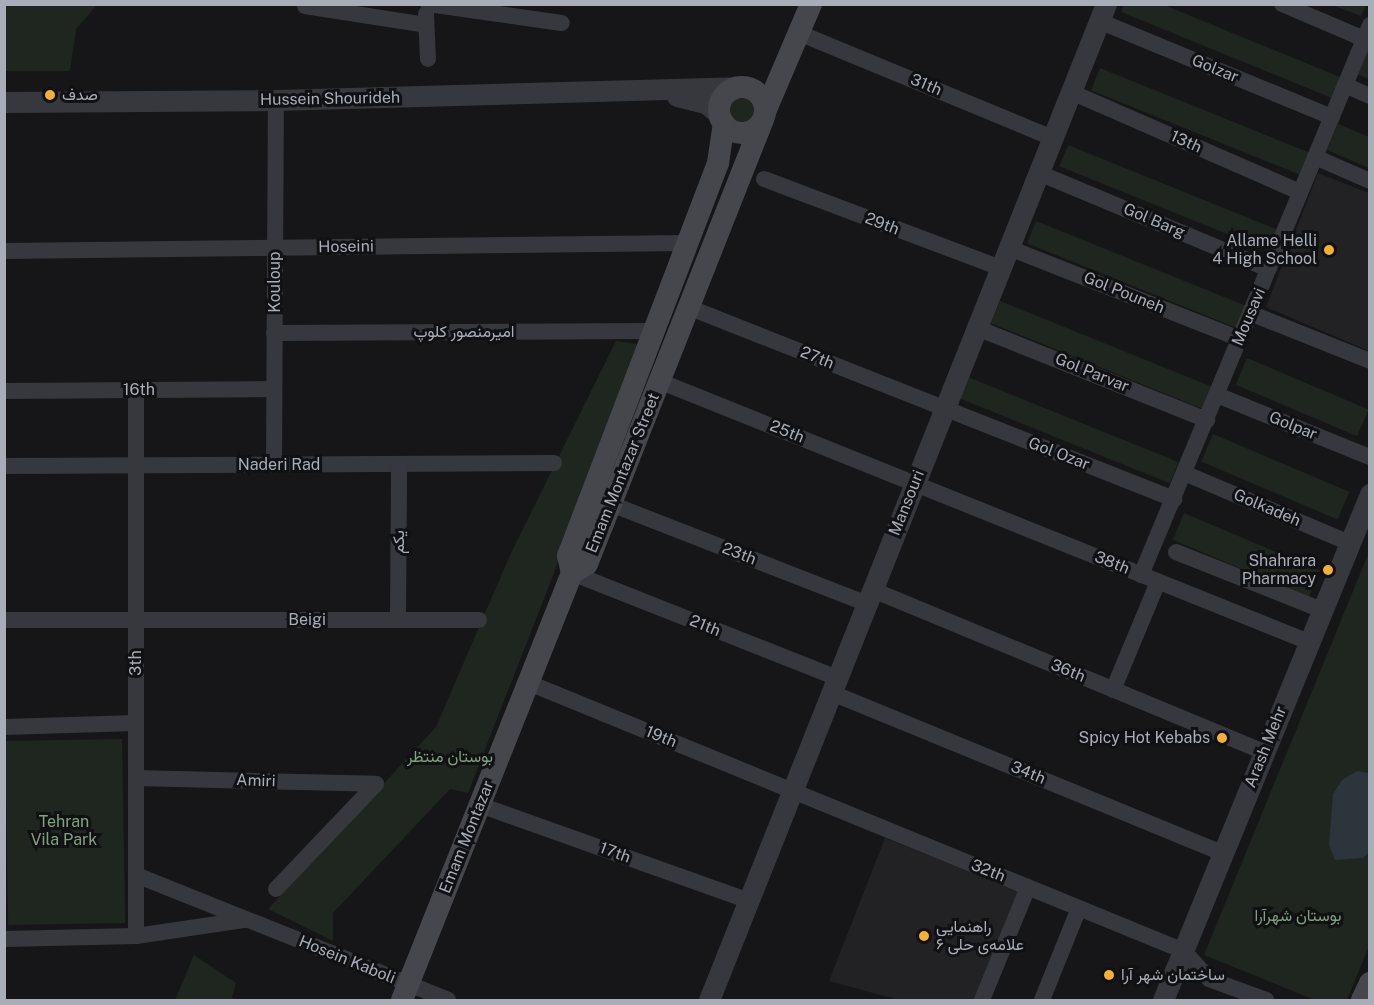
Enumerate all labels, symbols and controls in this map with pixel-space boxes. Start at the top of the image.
street label: Golzar [1189,51,1241,87]
street label: 31th [908,70,944,100]
place label: صدف [62,85,98,105]
marker: صدف [43,88,57,102]
street label: Hussein Shourideh [260,88,400,110]
street label: 13th [1167,127,1205,157]
street label: Gol Barg [1120,199,1188,243]
street label: 29th [862,209,902,239]
place label: Allame Helli 4 High School [1212,231,1317,269]
street label: Hoseini [318,237,374,257]
marker: Allame Helli 4 High School [1322,243,1336,257]
street label: Kouloup [265,251,285,313]
street label: Gol Pouneh [1081,268,1167,318]
street label: Mousavi [1228,285,1270,349]
street label: امیرمنصور کلوپ [414,322,514,342]
street label: 27th [797,343,837,373]
street label: Gol Parvar [1052,350,1132,396]
street label: 16th [123,380,155,400]
street label: Emam Montazar Street [582,390,664,556]
street label: Golpar [1266,408,1320,444]
street label: 25th [767,416,807,448]
street label: Gol Ozar [1026,434,1092,474]
street label: Naderi Rad [238,455,320,475]
street label: Mansouri [885,467,929,539]
street label: Golkadeh [1231,485,1303,531]
street label: یکم [389,530,409,554]
street label: 23th [719,539,759,569]
street label: 38th [1092,547,1132,579]
place label: Shahrara Pharmacy [1242,551,1316,589]
marker: Shahrara Pharmacy [1321,563,1335,577]
street label: Beigi [288,610,326,630]
street label: 21th [687,611,723,641]
street label: 3th [126,650,146,676]
street label: 36th [1048,655,1088,687]
street label: Arash Mehr [1241,704,1291,790]
street label: 19th [643,722,679,752]
place label: Spicy Hot Kebabs [1078,728,1210,748]
marker: Spicy Hot Kebabs [1215,731,1229,745]
park label: بوستان منتظر [407,747,493,767]
street label: 34th [1008,757,1048,789]
street label: Amiri [236,771,276,791]
street label: Emam Montazar [436,778,498,896]
park label: Tehran Vila Park [31,812,97,850]
street label: 17th [597,839,633,867]
street label: 32th [968,856,1008,886]
park label: بوستان شهرآرا [1255,906,1341,926]
place label: راهنمایی علامه‌ی حلی ۶ [936,917,1024,955]
marker: راهنمایی علامه‌ی حلی ۶ [917,929,931,943]
street label: Hosein Kaboli [296,932,398,988]
place label: ساختمان شهر آرا [1121,965,1225,985]
marker: ساختمان شهر آرا [1102,968,1116,982]

